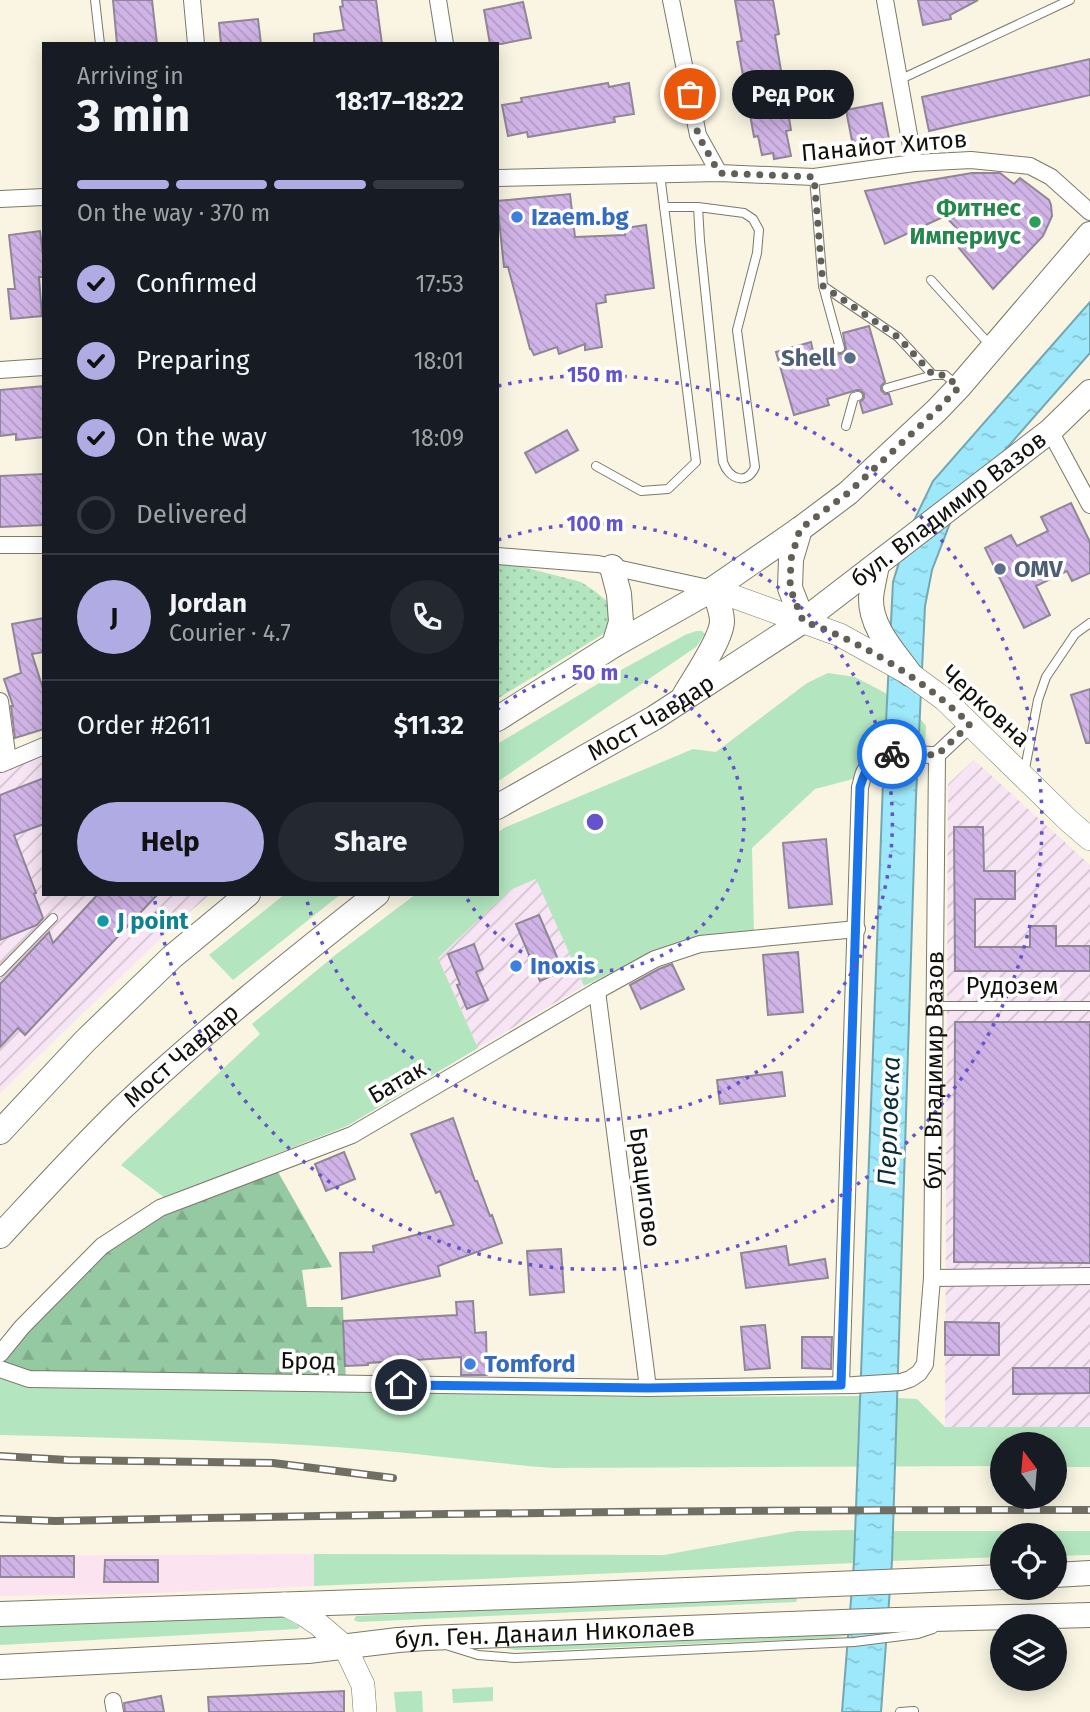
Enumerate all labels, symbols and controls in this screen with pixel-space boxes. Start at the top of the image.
text: Arriving in [77,62,184,90]
pin [660,64,720,124]
callout: Ред Рок [732,70,854,119]
icon: bag [671,75,709,113]
text: Ред Рок [752,80,834,108]
text: 18:17–18:22 [335,86,464,117]
text: 3 min [77,88,190,143]
street label: Панайот Хитов [800,125,968,167]
place label: Фитнес Империус [909,194,1022,250]
text: On the way · 370 m [77,199,270,227]
place label: Izaem.bg [531,203,629,231]
marker: Izaem.bg [509,209,525,225]
marker: Фитнес Империус [1027,214,1043,230]
icon: check [77,265,115,303]
text: Confirmed [136,268,257,299]
text: 17:53 [415,270,464,298]
icon: check [77,342,115,380]
place label: Shell [781,344,837,372]
text: Preparing [136,345,249,376]
text: 18:01 [414,347,464,375]
marker: Shell [842,350,858,366]
text: 150 m [567,362,623,388]
icon: check [77,419,115,457]
text: On the way [136,422,267,453]
text: 18:09 [411,424,464,452]
street label: бул. Владимир Вазов [845,425,1052,593]
text: Delivered [136,499,248,530]
text: 100 m [566,511,624,537]
place label: OMV [1014,555,1064,583]
marker: OMV [992,561,1008,577]
button: phone [390,580,464,654]
text: Jordan [169,588,247,619]
text: J [110,602,118,633]
text: Courier · 4.7 [169,619,291,647]
street label: Черковна [936,659,1036,753]
text: 50 m [572,660,618,686]
street label: Мост Чавдар [583,669,720,767]
text: Order #2611 [77,710,212,741]
text: $11.32 [394,710,464,741]
courier [857,719,927,789]
icon: bike [873,735,911,773]
button: Help [77,802,264,882]
button: Share [278,802,464,882]
centre of rings [583,810,607,834]
place label: J point [116,907,189,935]
marker: J point [95,913,111,929]
street label: бул. Владимир Вазов [919,951,949,1190]
place label: Inoxis [530,952,596,980]
marker: Inoxis [508,958,524,974]
street label: Рудозем [965,972,1059,1000]
street label: Мост Чавдар [118,998,244,1113]
street label: Батак [363,1054,431,1110]
water label: Перловска [871,1056,907,1186]
street label: Брацигово [624,1125,666,1249]
street label: Брод [280,1347,336,1375]
place label: Tomford [484,1350,576,1378]
pin [371,1355,431,1415]
marker: Tomford [462,1356,478,1372]
icon: home [382,1366,420,1404]
north arrow [990,1432,1068,1508]
map controls [990,1432,1067,1691]
button: locate [990,1523,1067,1600]
street label: бул. Ген. Данаил Николаев [394,1614,695,1654]
button: layers [990,1614,1067,1691]

